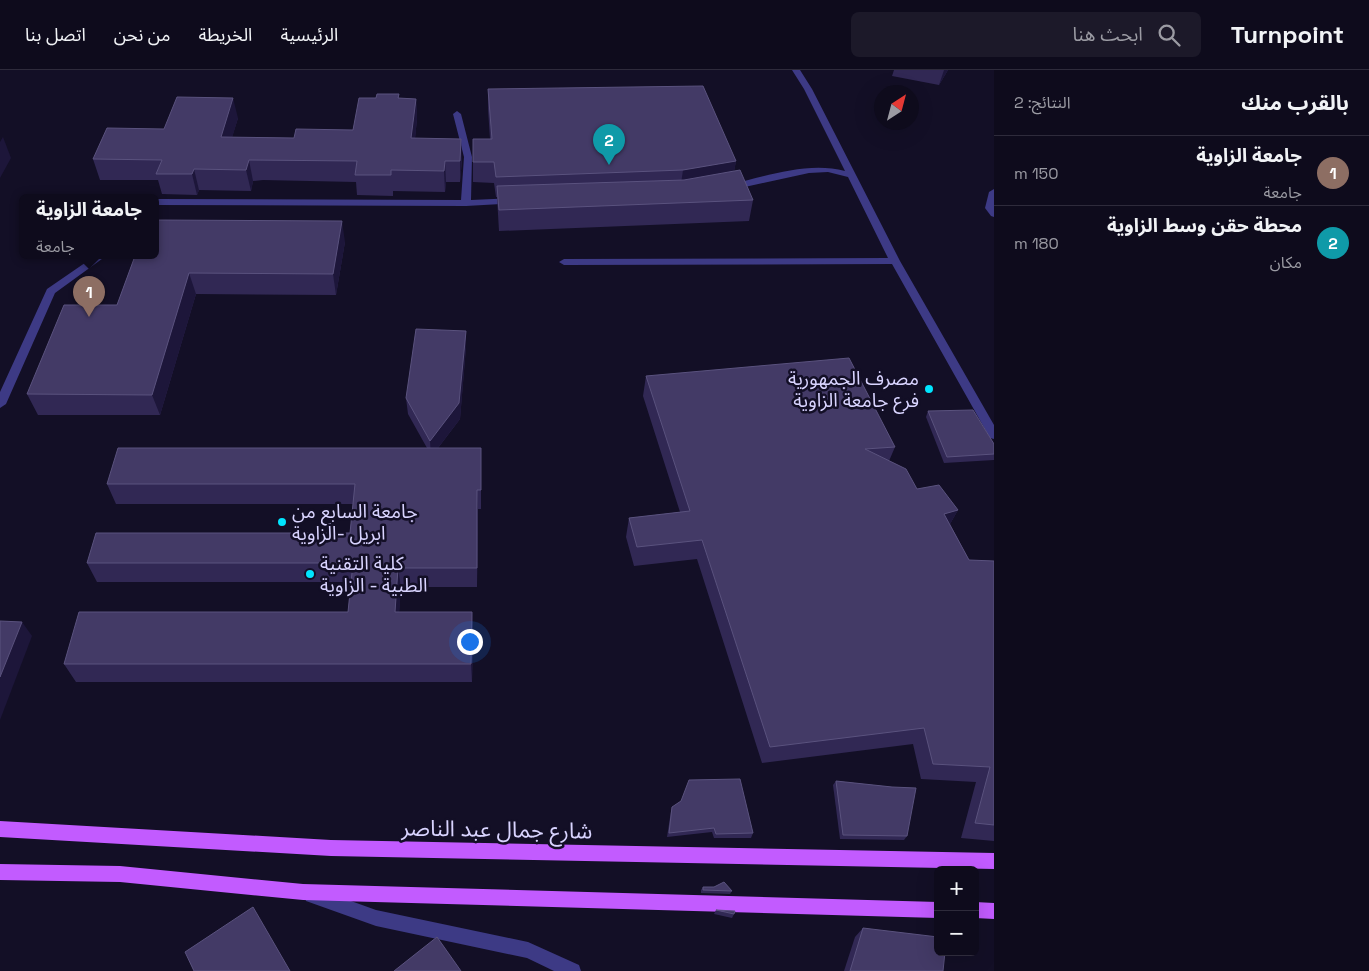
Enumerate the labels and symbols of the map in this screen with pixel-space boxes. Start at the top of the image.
north arrow [874,85,919,130]
pin: 2 [593,124,625,165]
pin: 1 [73,276,105,317]
place label: مصرف الجمهورية فرع جامعة الزاوية [788,366,919,414]
marker: مصرف الجمهورية فرع جامعة الزاوية [923,383,935,395]
place label: جامعة السابع من ابريل -الزاوية [292,499,418,546]
marker: جامعة السابع من ابريل -الزاوية [276,516,288,528]
place label: كلية التقنية الطبية - الزاوية [320,551,428,598]
marker: كلية التقنية الطبية - الزاوية [304,568,316,580]
your location [457,629,483,655]
street label: شارع جمال عبد الناصر [400,813,593,848]

